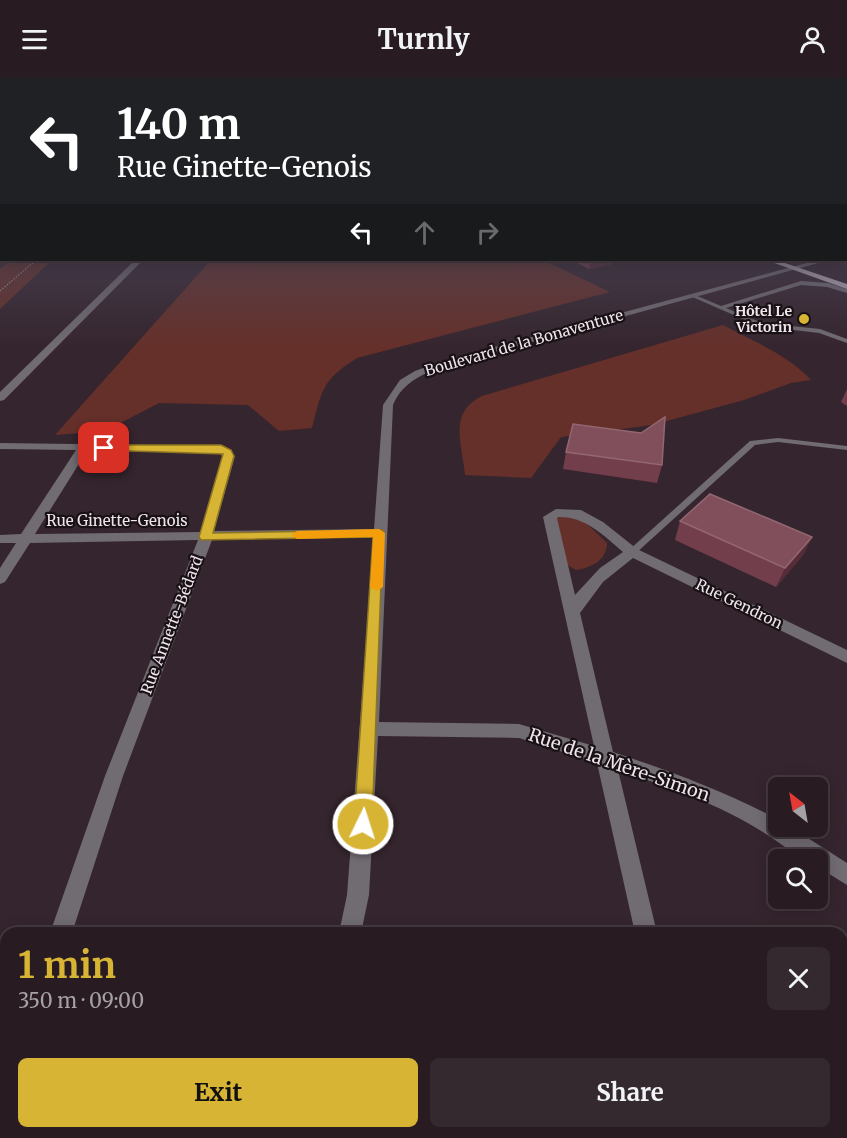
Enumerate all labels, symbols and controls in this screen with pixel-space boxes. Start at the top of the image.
text: Turnly [378,22,469,56]
icon: menu [18,23,51,56]
icon: person [796,23,829,56]
text: 140 m [117,98,240,150]
icon: left [18,102,96,180]
text: Rue Ginette-Genois [117,150,372,184]
icon: left [345,216,378,249]
icon: ahead [408,216,441,249]
icon: right [471,216,504,249]
place label: Hôtel Le Victorin [735,302,792,336]
street label: Boulevard de la Bonaventure [422,305,625,380]
marker: Hôtel Le Victorin [797,312,811,326]
pin [78,422,129,473]
icon: arrive [87,431,120,464]
street label: Rue Ginette-Genois [46,511,188,530]
street label: Rue Annette-Bédard [136,553,207,697]
street label: Rue Gendron [693,574,786,633]
street label: Rue de la Mère-Simon [526,723,713,806]
north arrow [768,777,828,837]
map controls [768,777,828,909]
position arrow [331,792,395,856]
button: search [768,849,828,909]
text: 1 min [18,943,116,988]
button: close [767,947,830,1010]
text: 350 m · 09:00 [18,988,144,1013]
button: Exit [18,1058,418,1127]
button: Share [430,1058,830,1127]

